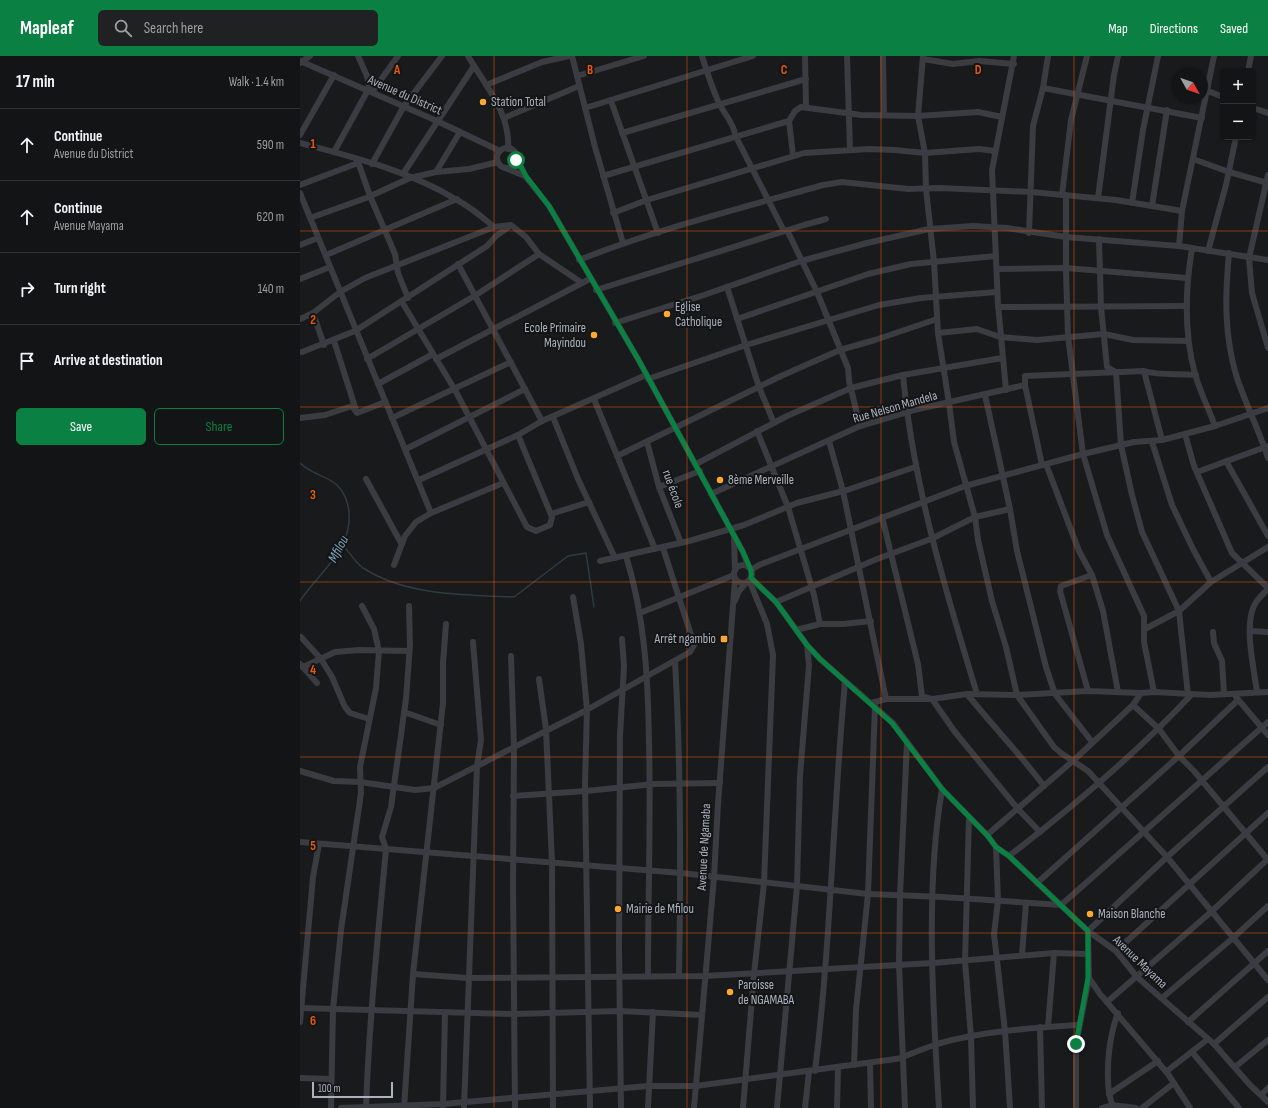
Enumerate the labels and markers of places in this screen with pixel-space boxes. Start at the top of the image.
place label: Station Total [491,94,546,110]
marker: Station Total [478,97,488,107]
place label: Eglise Catholique [675,299,722,330]
marker: Eglise Catholique [662,309,672,319]
place label: Ecole Primaire Mayindou [524,320,586,351]
marker: Ecole Primaire Mayindou [589,330,599,340]
place label: 8ème Merveille [728,472,794,488]
marker: 8ème Merveille [715,475,725,485]
place label: Arrêt ngambio [654,631,716,647]
marker: Arrêt ngambio [719,634,729,644]
place label: Mairie de Mfilou [626,901,694,917]
marker: Mairie de Mfilou [613,904,623,914]
place label: Maison Blanche [1098,906,1166,922]
marker: Maison Blanche [1085,909,1095,919]
place label: Paroisse de NGAMABA [738,977,794,1008]
marker: Paroisse de NGAMABA [725,987,735,997]

